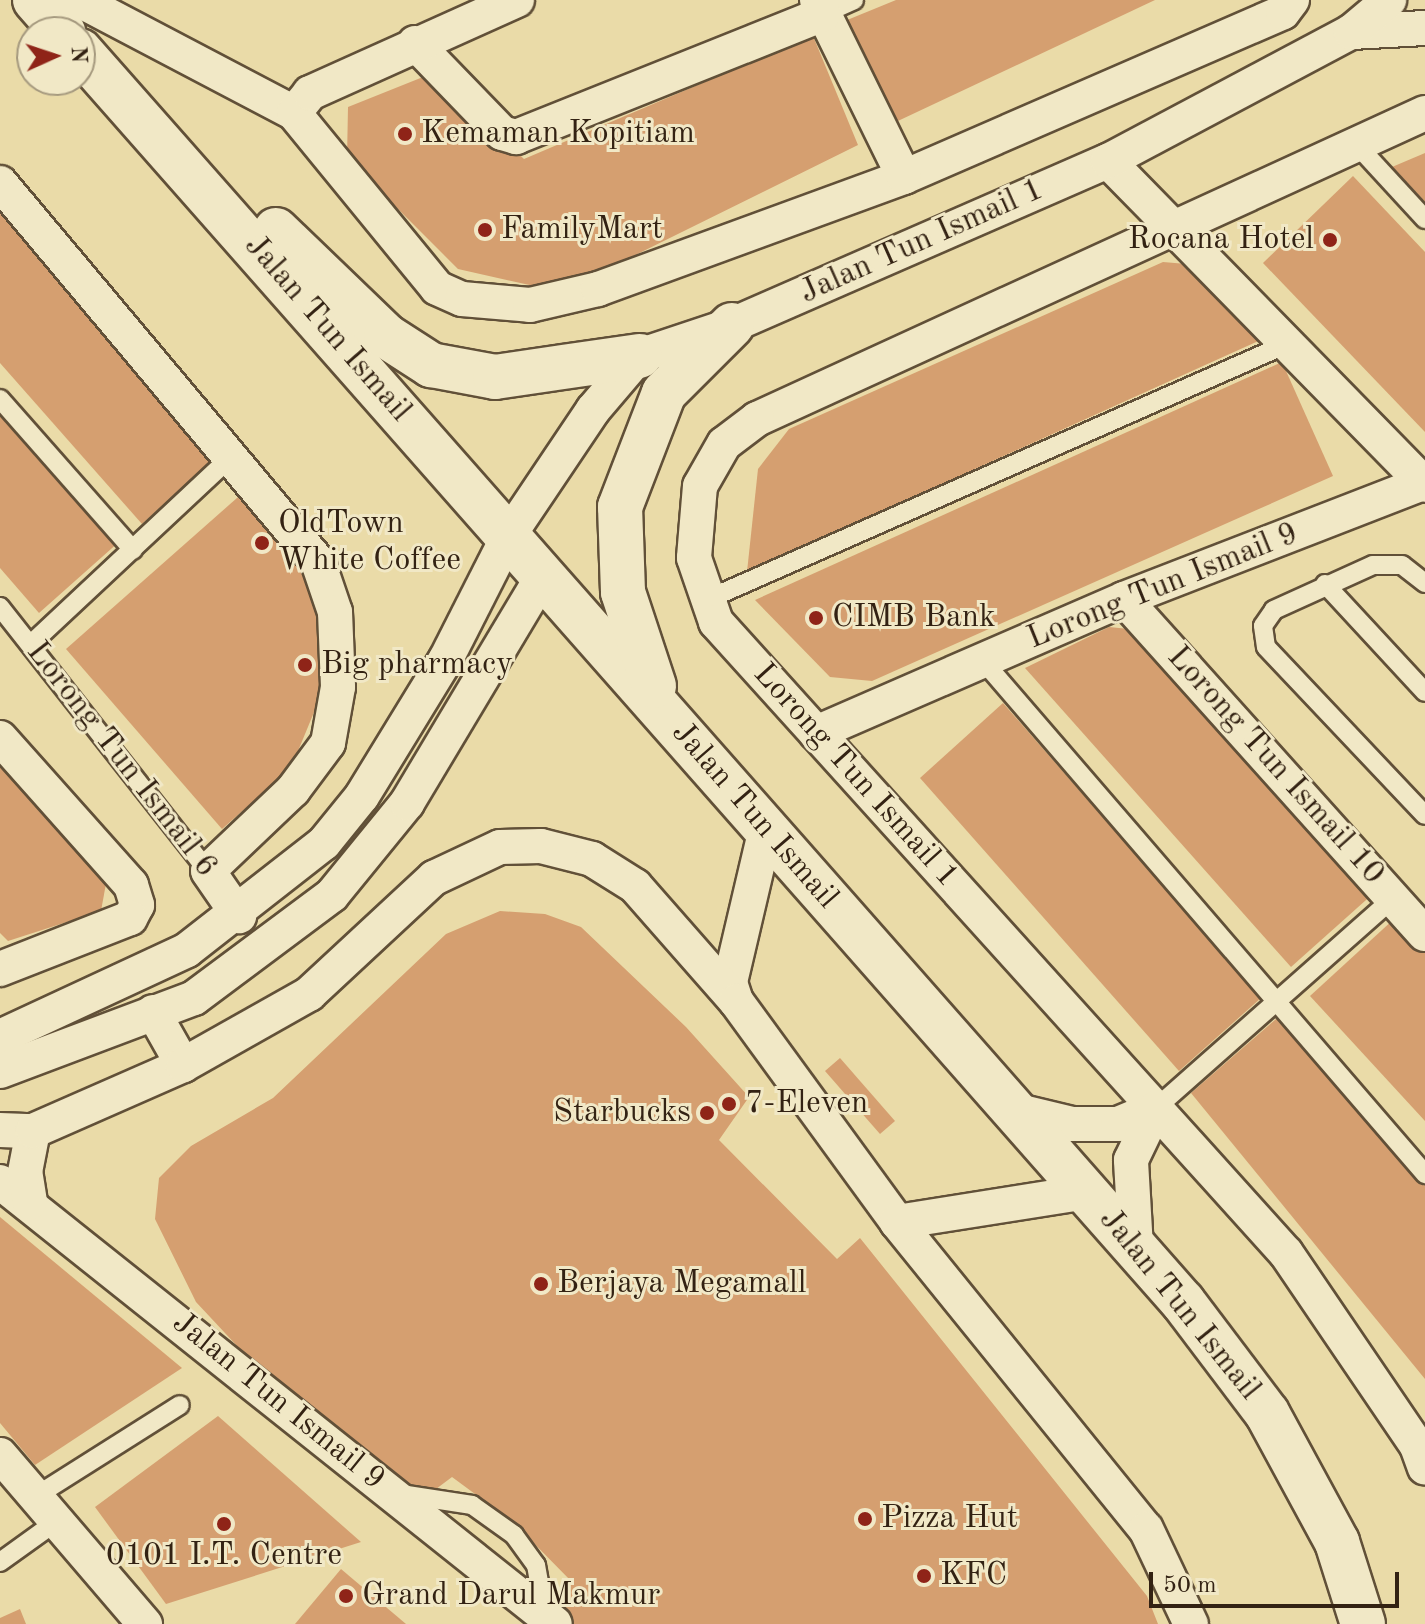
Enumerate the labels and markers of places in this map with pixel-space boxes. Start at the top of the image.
place label: Kemaman Kopitiam [421,115,695,153]
marker: Kemaman Kopitiam [396,125,414,143]
place label: FamilyMart [501,211,663,249]
marker: FamilyMart [476,221,494,239]
place label: Rocana Hotel [1128,221,1314,259]
marker: Rocana Hotel [1321,231,1339,249]
place label: OldTown White Coffee [278,506,461,581]
marker: OldTown White Coffee [253,534,271,552]
place label: CIMB Bank [832,599,996,637]
marker: CIMB Bank [807,609,825,627]
place label: Big pharmacy [321,646,513,684]
marker: Big pharmacy [296,656,314,674]
place label: 7-Eleven [745,1085,868,1123]
place label: Starbucks [553,1094,691,1132]
marker: 7-Eleven [720,1095,738,1113]
marker: Starbucks [698,1104,716,1122]
place label: Berjaya Megamall [557,1265,806,1303]
marker: Berjaya Megamall [532,1275,550,1293]
place label: Pizza Hut [881,1500,1018,1538]
marker: Pizza Hut [856,1510,874,1528]
marker: 0101 I.T. Centre [215,1515,233,1533]
place label: 0101 I.T. Centre [106,1537,342,1575]
place label: KFC [940,1557,1007,1595]
marker: KFC [915,1567,933,1585]
place label: Grand Darul Makmur [362,1577,660,1615]
marker: Grand Darul Makmur [337,1587,355,1605]

